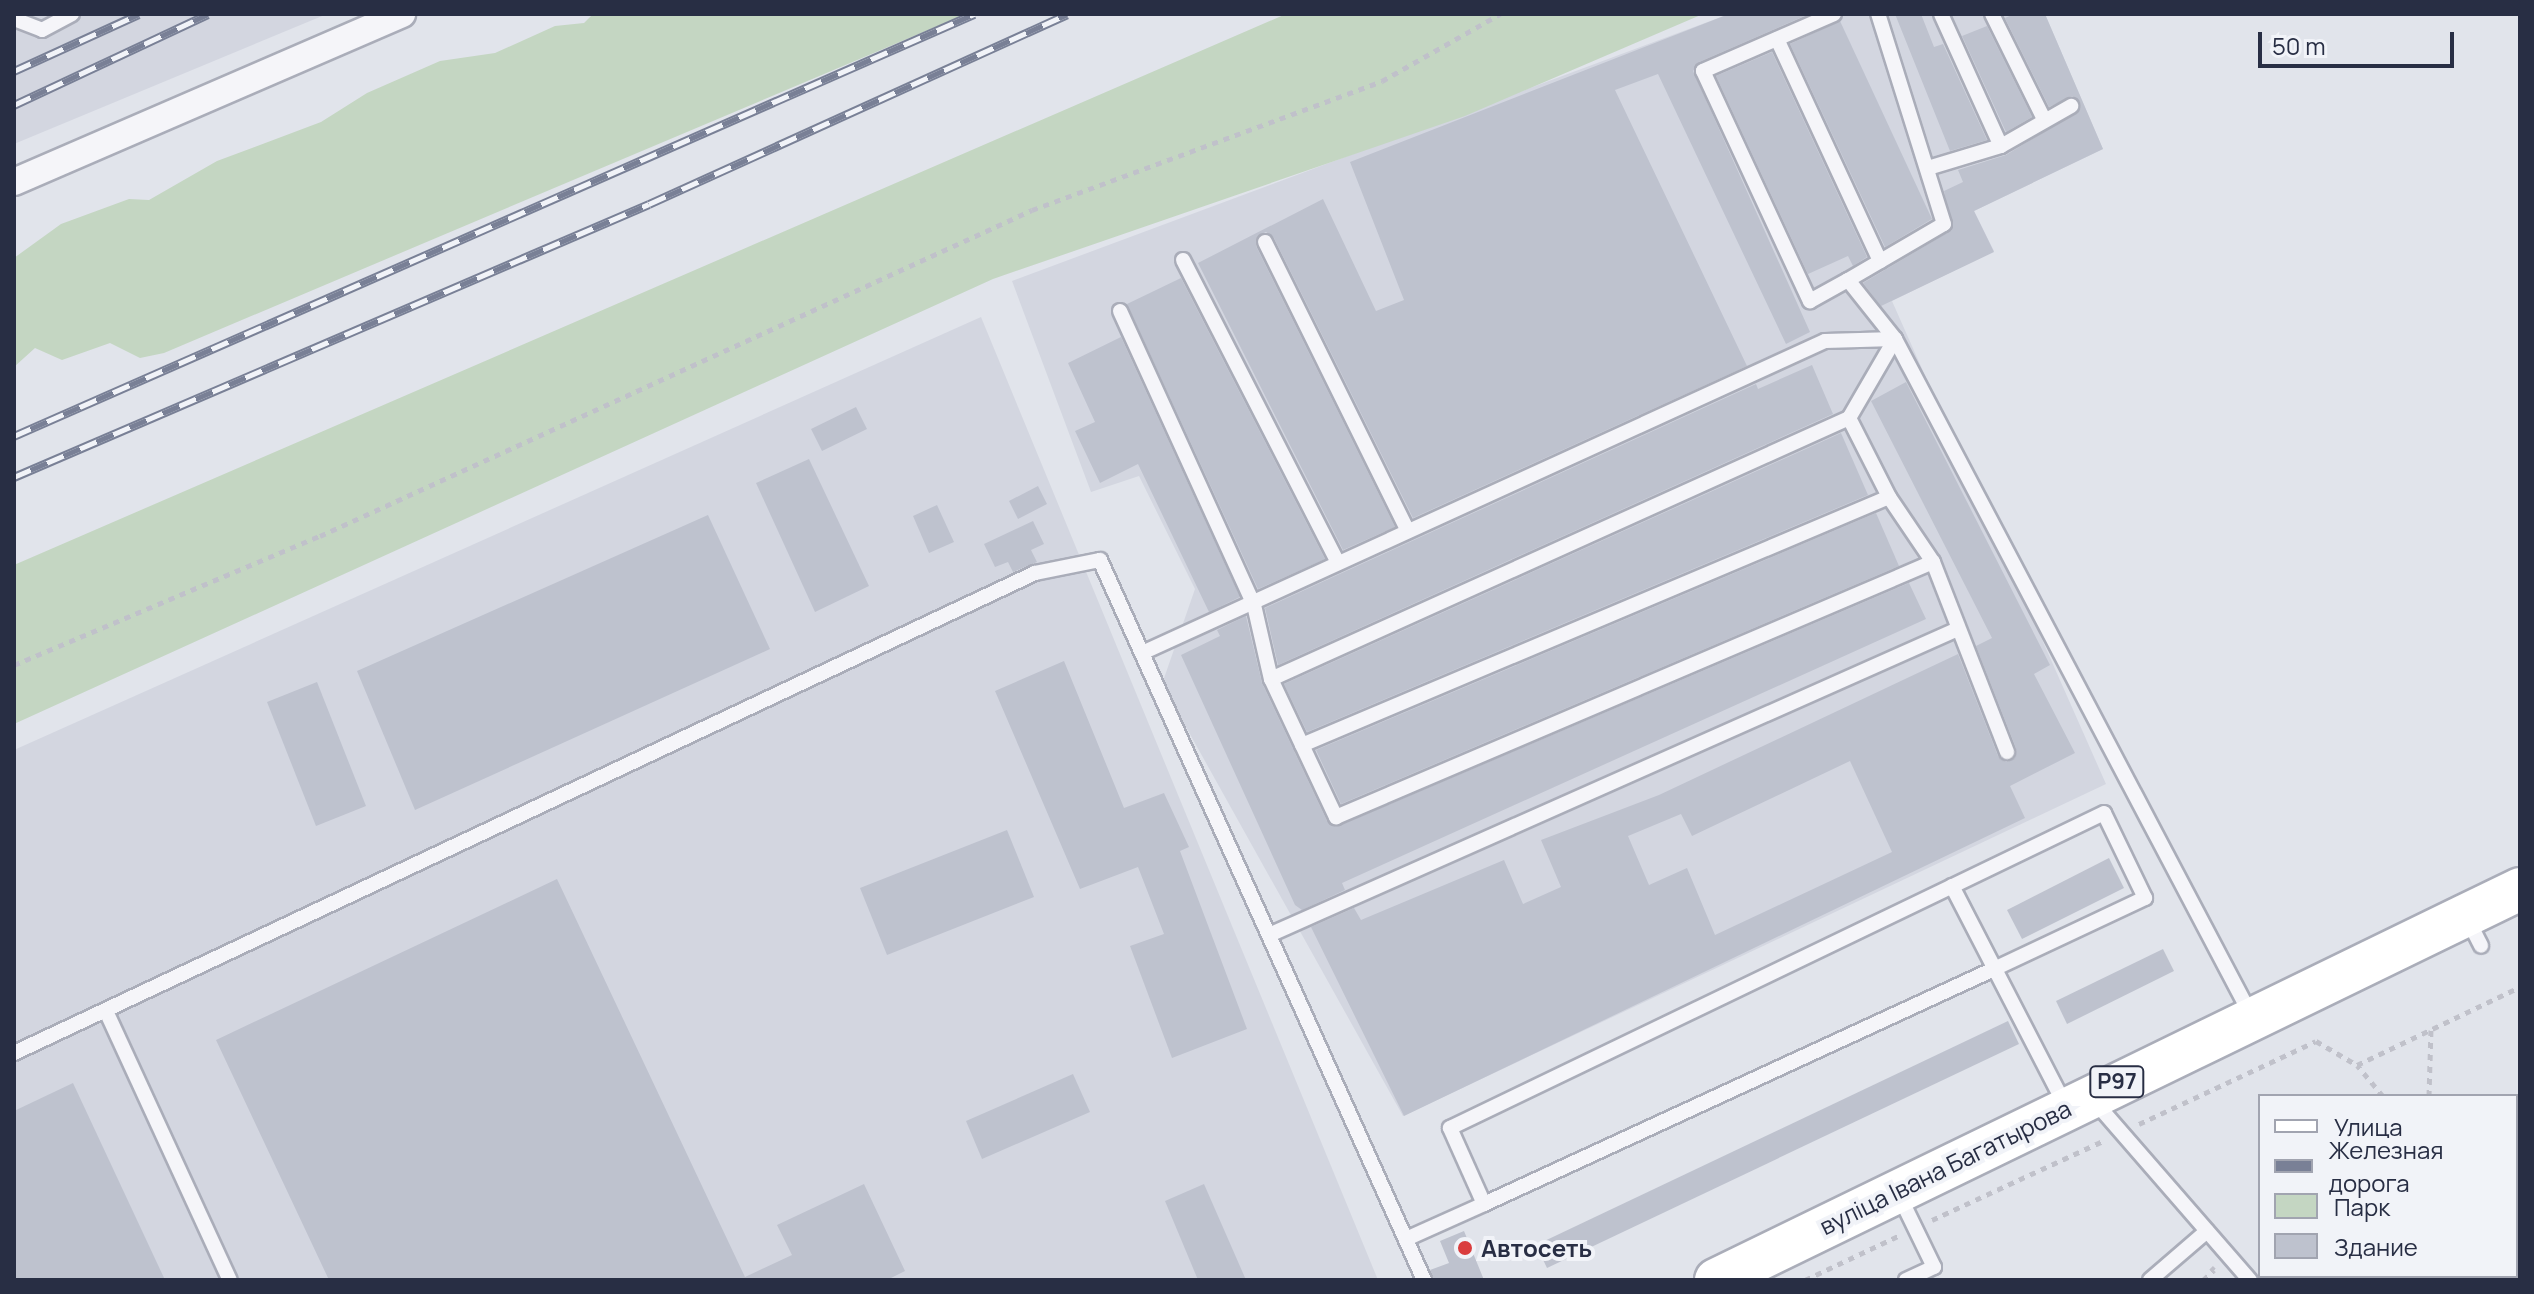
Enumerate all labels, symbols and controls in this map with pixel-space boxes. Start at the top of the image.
scale bar [2262,16,2458,66]
text: 50 m [2272,29,2326,62]
road number: Р97 [2089,1064,2145,1100]
street label: вуліца Івана Багатырова [1815,1094,2075,1240]
legend [2258,1094,2518,1278]
text: Улица [2334,1110,2403,1143]
text: Железная дорога [2329,1133,2444,1199]
text: Парк [2334,1190,2390,1223]
text: Здание [2334,1230,2418,1263]
place label: Автосеть [1481,1234,1592,1262]
marker: Автосеть [1456,1239,1474,1257]

